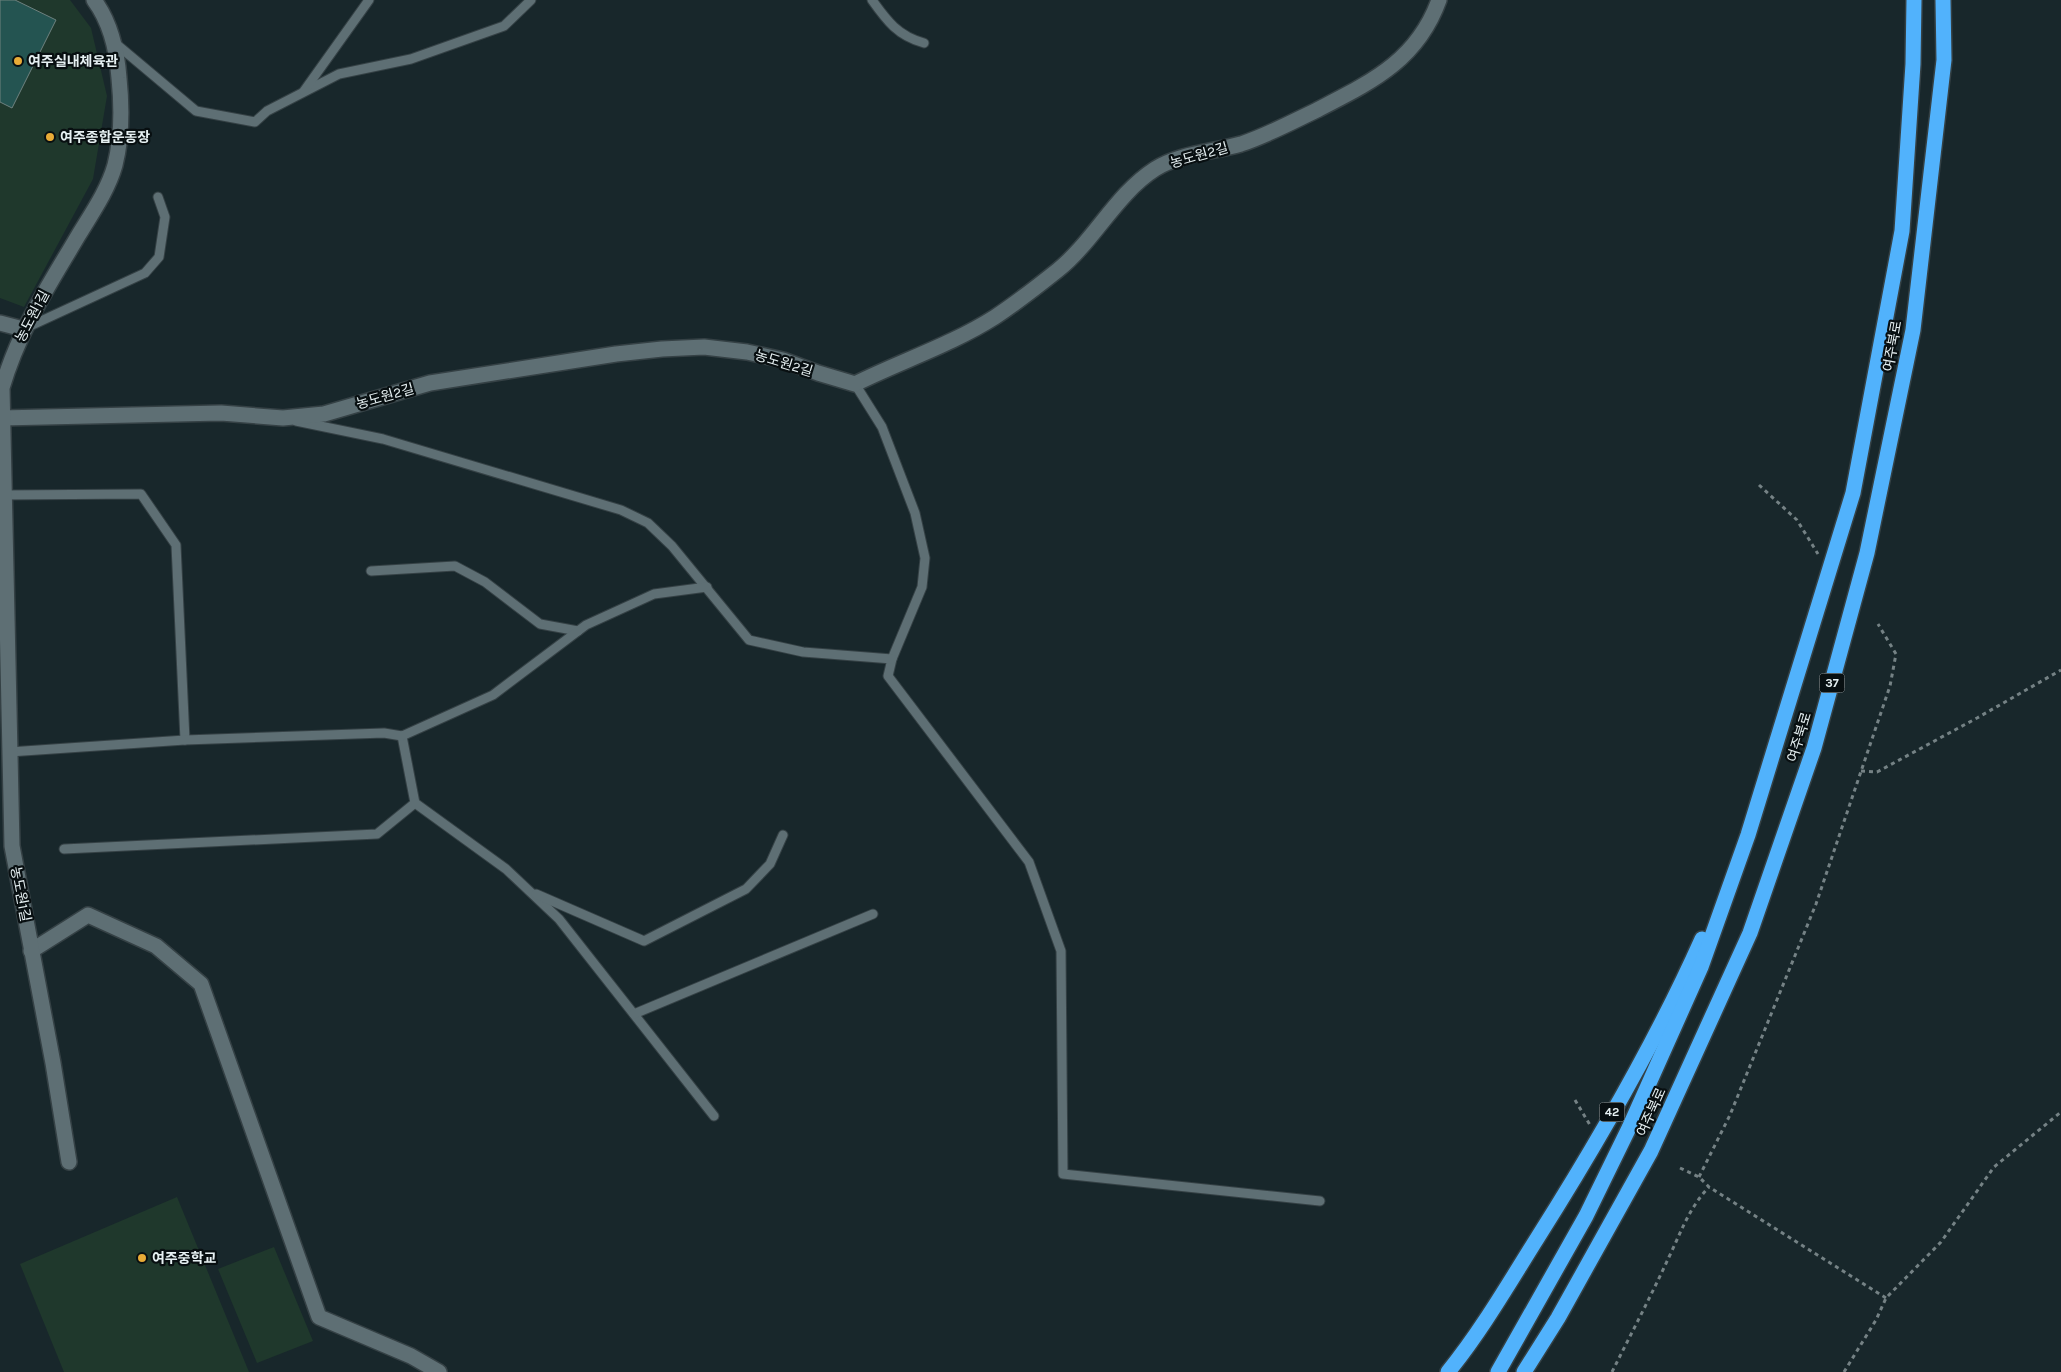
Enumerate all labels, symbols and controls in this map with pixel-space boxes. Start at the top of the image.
place label: 여주실내체육관 [28,53,118,70]
marker: 여주실내체육관 [12,55,24,67]
place label: 여주종합운동장 [60,129,150,146]
marker: 여주종합운동장 [44,131,56,143]
street label: 농도원2길 [1168,139,1230,172]
street label: 농도원1길 [12,287,53,345]
street label: 여주북로 [1880,319,1905,373]
street label: 농도원2길 [753,347,815,380]
street label: 농도원2길 [354,380,416,413]
road number: 37 [1820,674,1844,692]
street label: 여주북로 [1784,710,1815,764]
street label: 농도원1길 [7,865,34,923]
street label: 여주북로 [1633,1085,1670,1139]
road number: 42 [1600,1102,1624,1122]
place label: 여주중학교 [152,1250,217,1267]
marker: 여주중학교 [136,1252,148,1264]

